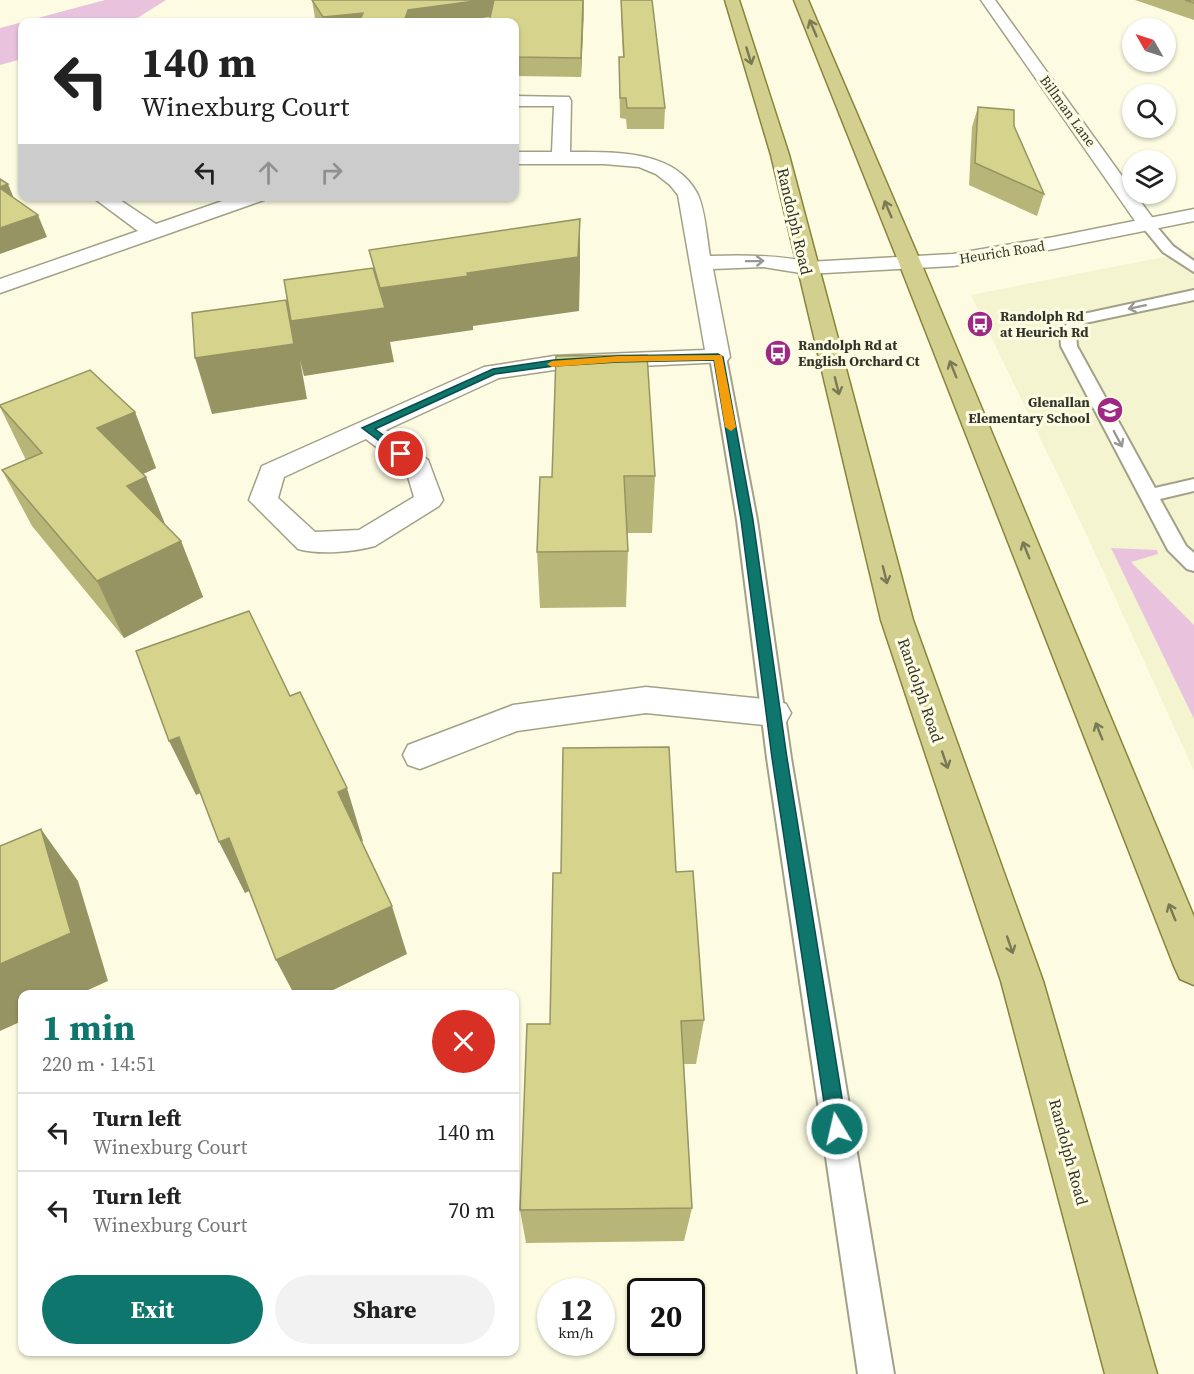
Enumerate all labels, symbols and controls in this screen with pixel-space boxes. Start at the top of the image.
north arrow [1122,18,1176,72]
map controls [1122,18,1176,204]
one-way arrow [807,20,818,38]
text: 140 m [141,33,256,91]
icon: left [42,42,120,120]
one-way arrow [744,46,755,65]
street label: Billman Lane [1035,71,1101,151]
button: search [1122,84,1176,138]
text: Winexburg Court [141,88,349,125]
button: layers [1122,150,1176,204]
icon: left [189,156,222,189]
icon: ahead [252,156,285,189]
icon: right [315,156,348,189]
street label: Randolph Road [772,165,818,277]
one-way arrow [882,200,893,218]
street label: Heurich Road [958,235,1046,269]
one-way arrow [745,256,765,267]
one-way arrow [1127,302,1147,313]
place label: Randolph Rd at Heurich Rd [1000,306,1089,342]
bus stop icon: Randolph Rd at Heurich Rd [965,309,995,339]
place label: Randolph Rd at English Orchard Ct [798,335,920,371]
bus stop icon: Randolph Rd at English Orchard Ct [763,338,793,368]
one-way arrow [947,360,958,379]
one-way arrow [831,376,843,395]
place label: Glenallan Elementary School [968,392,1090,428]
school or university icon: Glenallan Elementary School [1095,395,1125,425]
pin [375,428,426,479]
one-way arrow [1112,430,1124,447]
icon: arrive [384,437,417,470]
one-way arrow [1020,541,1031,560]
one-way arrow [880,565,892,584]
street label: Randolph Road [893,635,949,745]
one-way arrow [1093,722,1104,741]
one-way arrow [941,751,952,769]
one-way arrow [1166,903,1177,921]
one-way arrow [1005,935,1016,954]
text: 1 min [42,1003,135,1052]
button: close [432,1010,495,1073]
text: 220 m · 14:51 [42,1050,156,1078]
street label: Randolph Road [1044,1096,1094,1208]
position arrow [805,1097,869,1161]
text: Turn left [93,1103,181,1133]
icon: left [42,1116,75,1149]
text: 140 m [437,1117,495,1147]
text: Winexburg Court [93,1133,247,1161]
text: Turn left [93,1181,181,1211]
icon: left [42,1194,75,1227]
text: 70 m [448,1195,495,1225]
text: Winexburg Court [93,1211,247,1239]
button: Exit [42,1275,263,1344]
button: Share [275,1275,495,1344]
speed limit sign: 20 [627,1278,705,1356]
text: 12 [560,1289,592,1330]
text: km/h [558,1322,594,1343]

